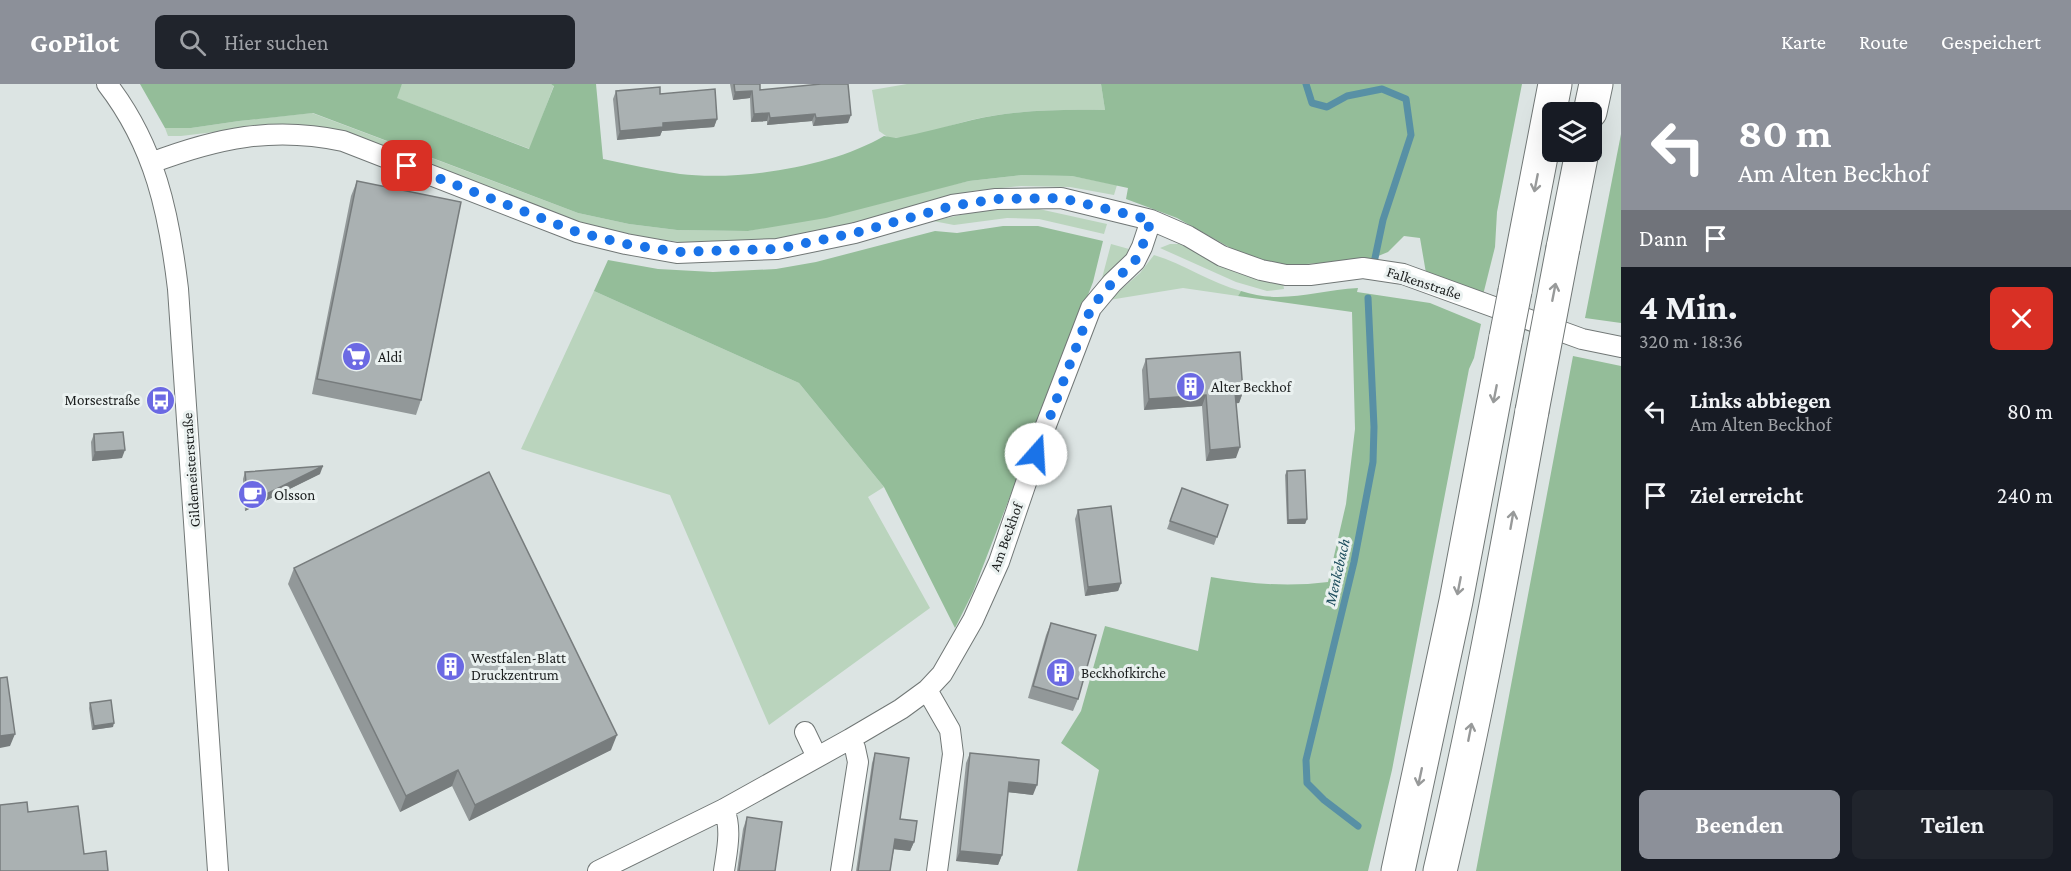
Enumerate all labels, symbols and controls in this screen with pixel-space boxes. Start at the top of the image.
search box [155,15,575,69]
icon: search [176,26,209,59]
text: GoPilot [30,27,119,58]
text: Hier suchen [224,30,329,55]
text: Karte [1781,30,1826,54]
text: Route [1859,30,1908,54]
text: Gespeichert [1941,30,2041,54]
map controls [1542,102,1602,162]
button: layers [1542,102,1602,162]
icon: left [1639,108,1717,186]
text: 80 m [1738,109,1832,156]
pin [381,140,432,191]
icon: arrive [390,149,423,182]
text: Am Alten Beckhof [1738,158,1929,188]
one-way arrow [1530,172,1541,192]
icon: arrive [1699,222,1732,255]
text: Dann [1639,226,1687,251]
street label: Falkenstraße [1385,263,1464,303]
one-way arrow [1549,283,1560,302]
text: 4 Min. [1639,287,1738,327]
button: close [1990,287,2053,350]
text: 320 m · 18:36 [1639,330,1743,352]
supermarket icon: Aldi [341,341,373,373]
place label: Aldi [378,349,402,365]
building icon: Alter Beckhof [1174,371,1206,403]
place label: Alter Beckhof [1211,379,1293,395]
bus stop icon: Morsestraße [145,384,177,416]
one-way arrow [1489,384,1500,403]
text: Links abbiegen [1690,388,1831,413]
place label: Morsestraße [65,392,140,408]
icon: left [1639,395,1672,428]
text: 80 m [2007,399,2053,424]
street label: Gildemeisterstraße [179,412,203,528]
text: Am Alten Beckhof [1690,413,1832,435]
position arrow [1004,422,1068,486]
cafe icon: Olsson [237,479,269,511]
icon: arrive [1639,479,1672,512]
text: Ziel erreicht [1690,483,1803,508]
text: 240 m [1997,483,2053,508]
place label: Olsson [274,487,315,503]
street label: Am Beckhof [986,499,1026,573]
one-way arrow [1507,511,1518,530]
water label: Menkebach [1321,537,1353,608]
one-way arrow [1453,575,1464,595]
place label: Westfalen-Blatt Druckzentrum [471,650,567,683]
building icon: Westfalen-Blatt Druckzentrum [434,651,466,683]
building icon: Beckhofkirche [1044,657,1076,689]
place label: Beckhofkirche [1081,665,1166,681]
one-way arrow [1465,723,1477,742]
one-way arrow [1414,766,1425,786]
button: Beenden [1639,790,1840,859]
button: Teilen [1852,790,2053,859]

